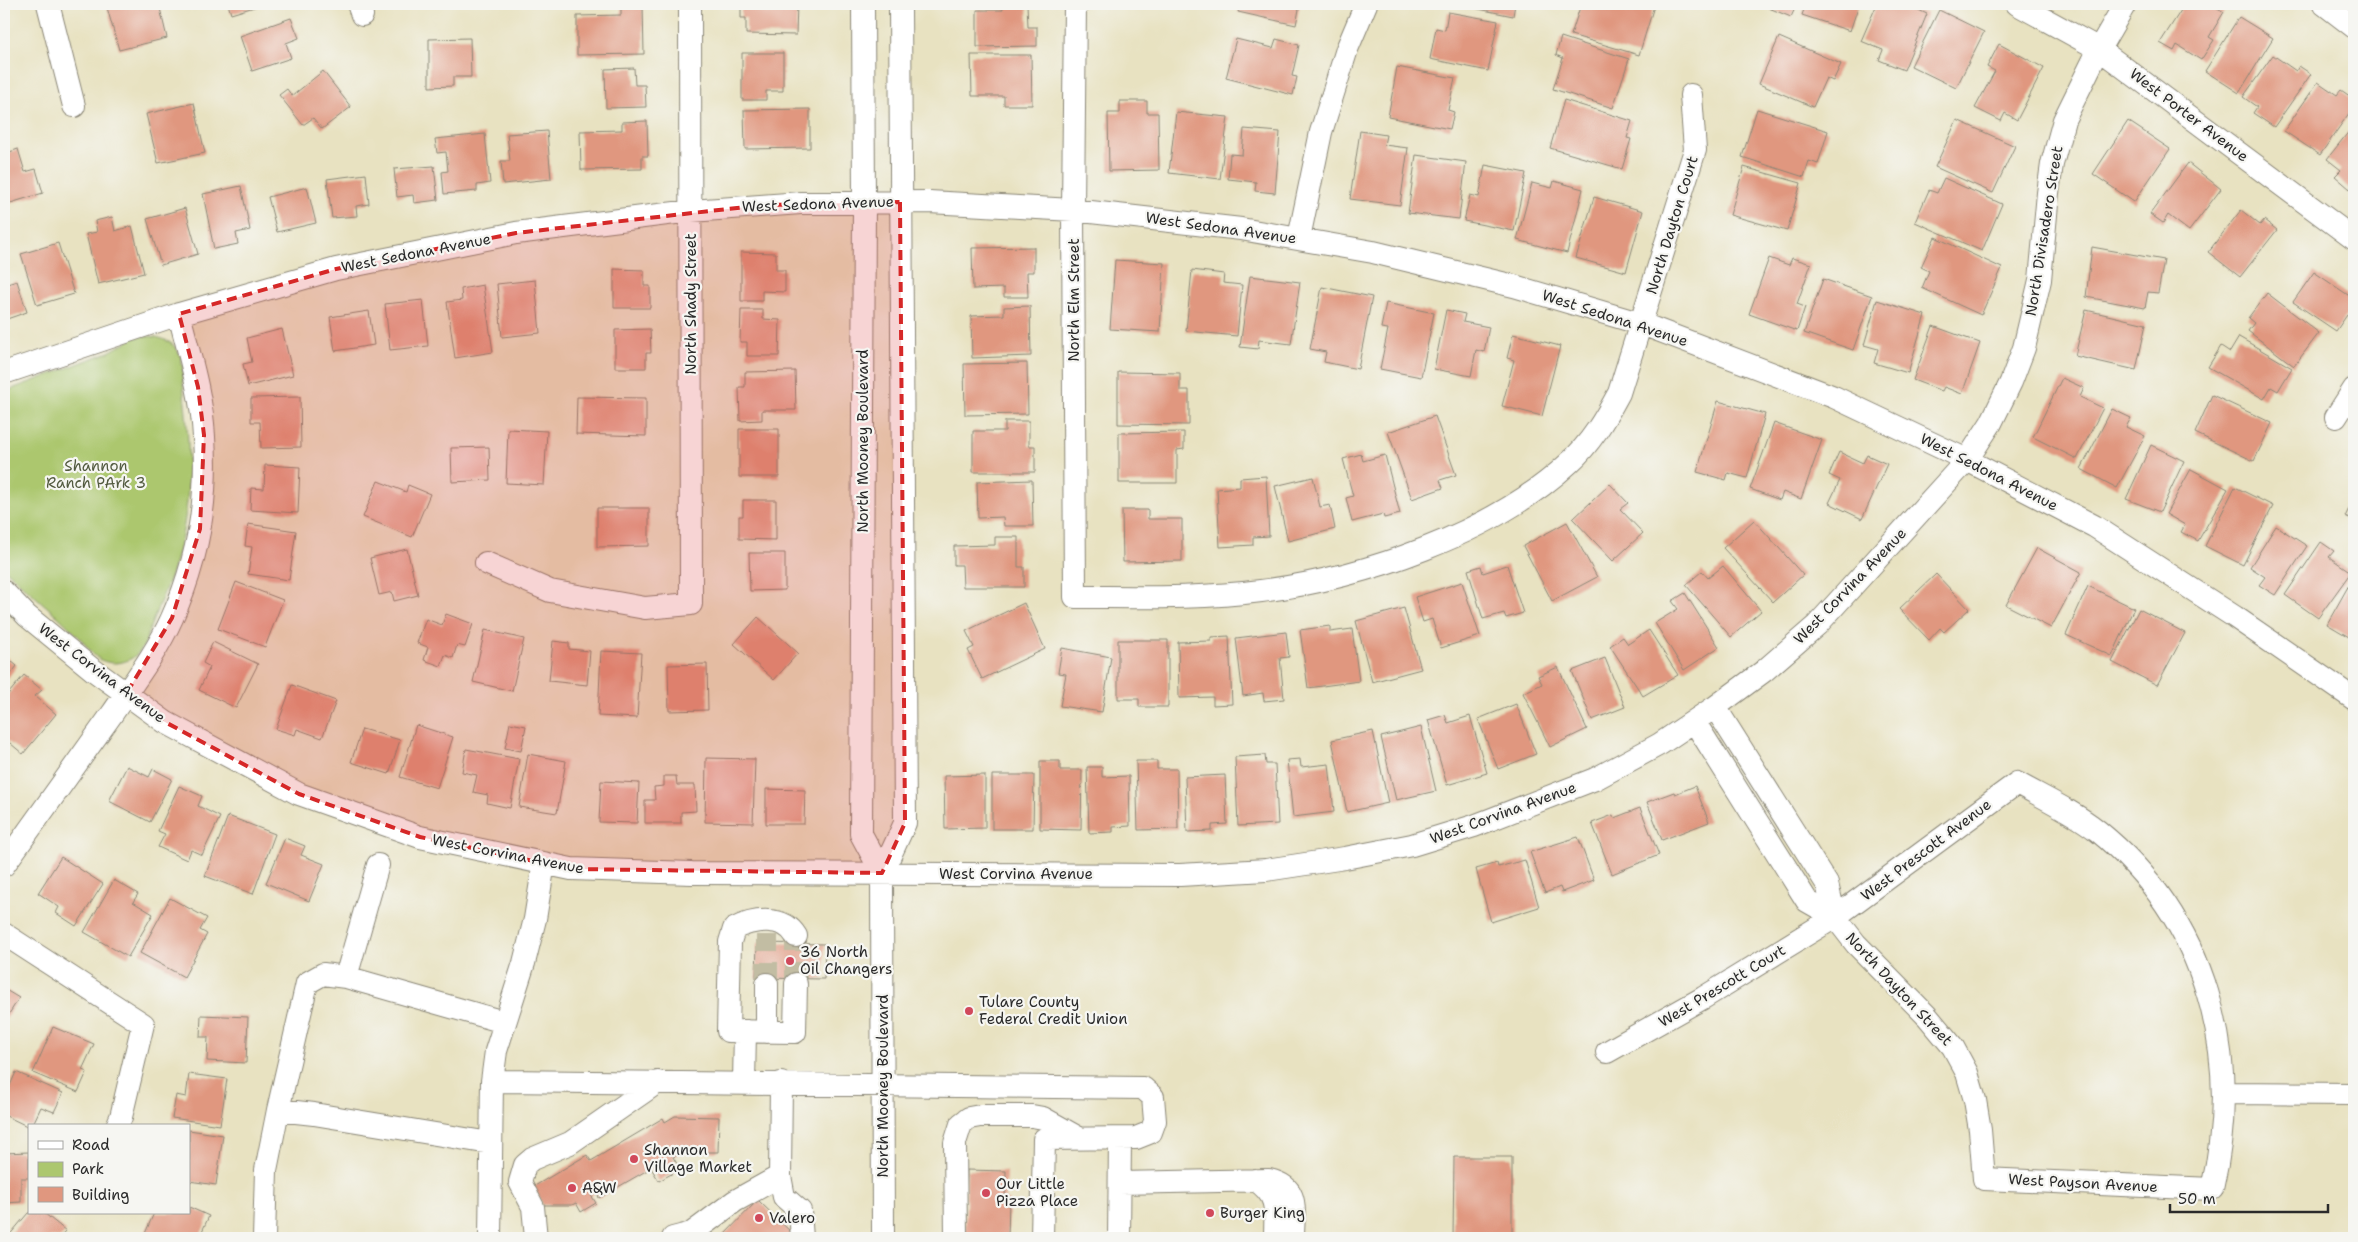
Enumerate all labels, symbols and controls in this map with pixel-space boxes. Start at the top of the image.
street label: West Porter Avenue [2125,64,2253,166]
street label: North Divisadero Street [2021,144,2067,318]
street label: North Dayton Court [1641,153,1703,297]
street label: West Sedona Avenue [742,191,894,217]
street label: West Sedona Avenue [1144,208,1298,248]
street label: West Sedona Avenue [339,229,493,277]
street label: North Shady Street [681,233,701,375]
street label: North Elm Street [1064,238,1084,362]
street label: West Sedona Avenue [1540,285,1690,351]
street label: North Mooney Boulevard [853,349,873,533]
street label: West Sedona Avenue [1917,429,2061,515]
park label: Shannon Ranch PArk 3 [46,456,146,493]
street label: West Corvina Avenue [1789,524,1911,648]
street label: West Corvina Avenue [34,619,170,727]
street label: West Corvina Avenue [1427,777,1579,849]
street label: West Prescott Avenue [1857,794,1995,906]
street label: West Corvina Avenue [430,829,586,879]
street label: West Corvina Avenue [939,864,1093,884]
street label: North Dayton Street [1841,928,1957,1050]
street label: West Prescott Court [1655,940,1789,1032]
place label: 36 North Oil Changers [800,942,892,979]
marker: 36 North Oil Changers [784,955,796,967]
place label: Tulare County Federal Credit Union [979,992,1127,1029]
street label: North Mooney Boulevard [873,994,893,1178]
marker: Tulare County Federal Credit Union [963,1005,975,1017]
legend [28,1124,190,1214]
text: Road [72,1135,110,1155]
place label: Shannon Village Market [644,1140,752,1177]
marker: Shannon Village Market [628,1153,640,1165]
text: Park [72,1159,104,1179]
street label: West Payson Avenue [2008,1169,2158,1197]
place label: Our Little Pizza Place [996,1174,1078,1211]
place label: A&W [582,1178,617,1198]
marker: A&W [566,1182,578,1194]
scale bar [2170,1182,2328,1214]
text: Building [72,1185,129,1205]
marker: Our Little Pizza Place [980,1187,992,1199]
text: 50 m [2178,1189,2216,1209]
place label: Burger King [1220,1203,1305,1223]
marker: Burger King [1204,1207,1216,1219]
place label: Valero [769,1208,815,1228]
marker: Valero [753,1212,765,1224]

